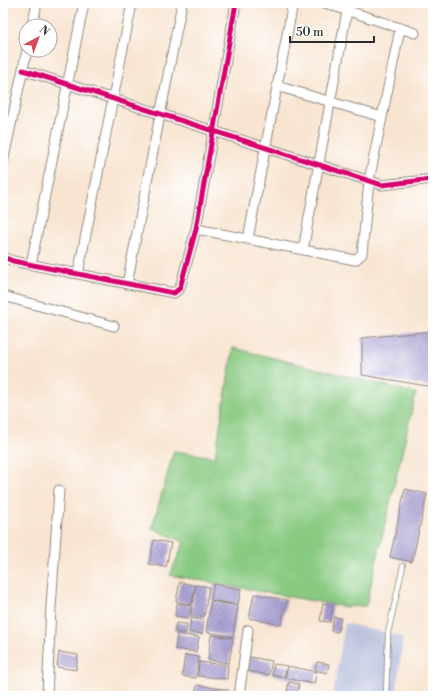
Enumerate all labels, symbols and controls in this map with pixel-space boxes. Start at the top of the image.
north arrow [18,18,58,58]
scale bar [290,18,374,44]
text: N [36,23,52,40]
text: 50 m [296,25,324,40]

